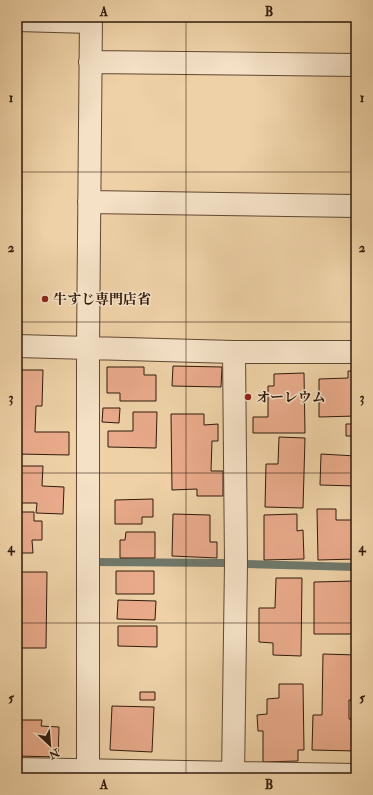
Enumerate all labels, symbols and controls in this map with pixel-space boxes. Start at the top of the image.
text: A [99,4,109,20]
text: B [265,4,273,20]
text: 1 [9,90,14,106]
text: 1 [360,90,365,106]
text: 2 [8,240,15,256]
text: 2 [359,240,366,256]
place label: 牛すじ専門店省 [53,291,151,308]
marker: 牛すじ専門店省 [40,294,50,304]
place label: オーレウム [256,389,326,406]
text: 3 [9,390,14,406]
text: 3 [360,390,365,406]
marker: オーレウム [243,392,253,402]
text: 4 [6,540,15,556]
text: 4 [357,540,366,556]
text: 5 [8,690,14,706]
text: 5 [359,690,365,706]
north arrow [30,725,70,765]
text: N [46,745,62,762]
text: A [99,777,109,793]
text: B [265,777,273,793]

